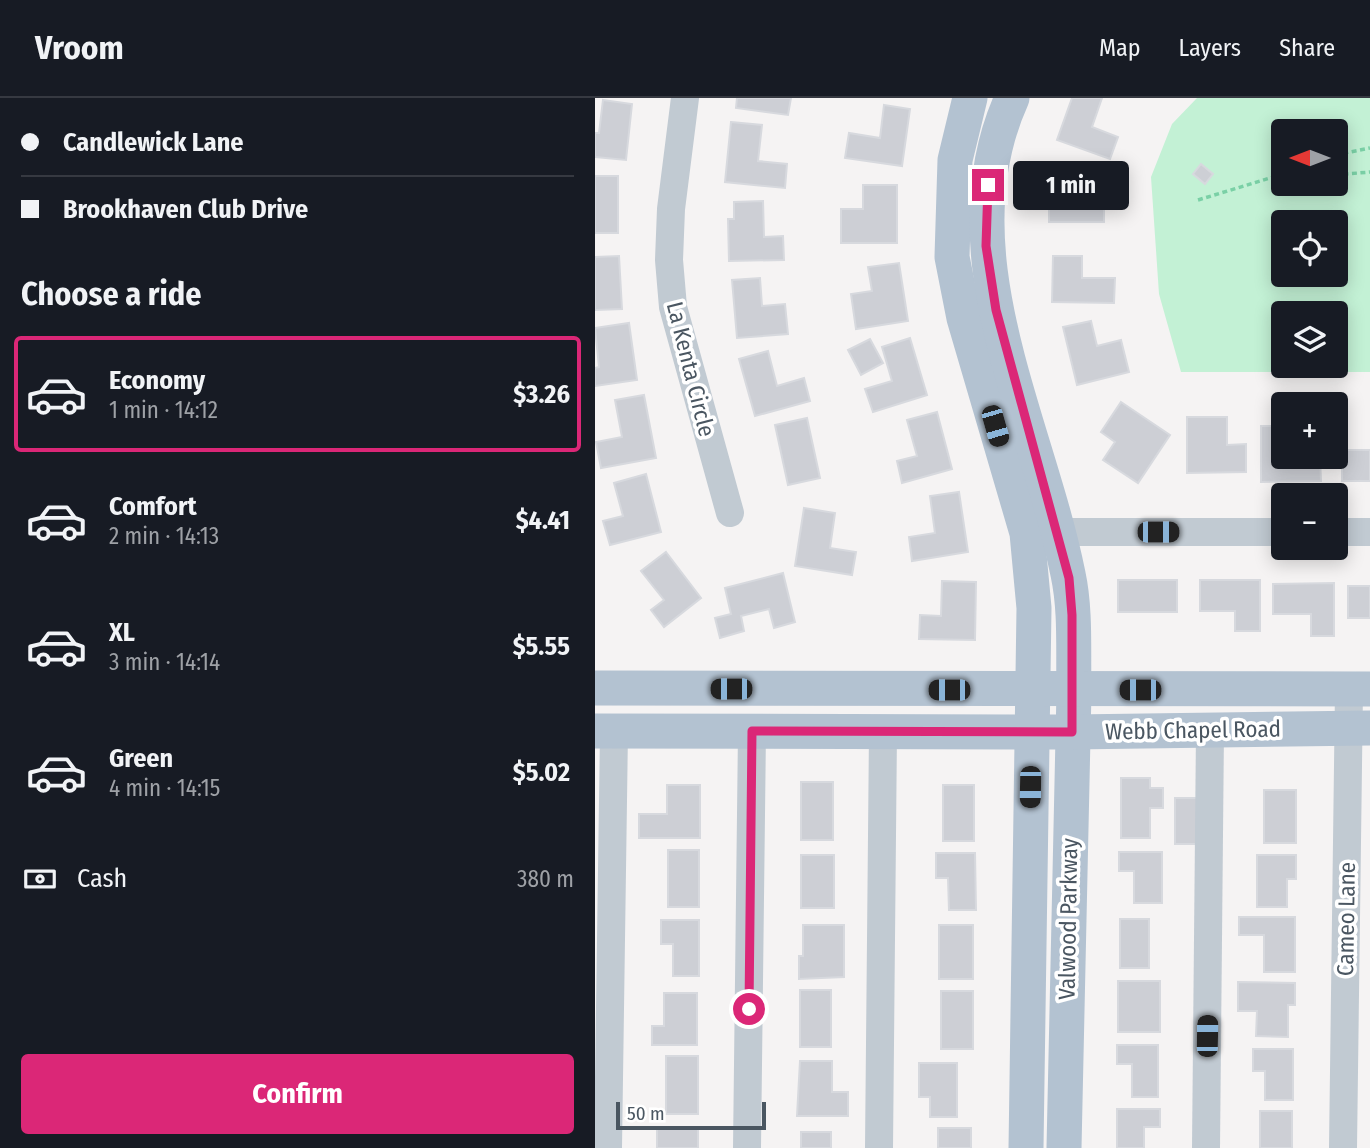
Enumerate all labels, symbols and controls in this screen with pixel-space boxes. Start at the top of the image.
text: Vroom [35,28,124,68]
text: Map [1099,34,1141,62]
text: Layers [1179,34,1241,62]
text: Share [1279,34,1335,62]
north arrow [1271,119,1347,196]
map controls [1271,119,1348,560]
text: Candlewick Lane [63,127,244,158]
callout: 1 min [1013,160,1128,210]
route end [972,169,1004,201]
text: 1 min [1046,171,1096,199]
text: Brookhaven Club Drive [63,194,308,225]
button: locate [1271,210,1348,287]
text: Choose a ride [21,275,202,313]
street label: La Kenta Circle [661,299,721,439]
button: layers [1271,301,1348,378]
icon: car [25,363,88,426]
text: Economy [109,365,205,396]
text: $3.26 [513,379,570,410]
button: + [1271,392,1348,469]
text: 1 min · 14:12 [109,396,218,424]
car [980,403,1011,449]
button: − [1271,483,1348,560]
icon: car [25,489,88,552]
text: Comfort [109,491,197,522]
text: $4.41 [516,505,570,536]
text: 2 min · 14:13 [109,522,219,550]
car [1138,522,1180,543]
icon: car [25,615,88,678]
text: XL [109,617,135,648]
text: $5.55 [513,631,570,662]
text: 3 min · 14:14 [109,648,220,676]
car [711,679,753,700]
car [929,680,971,701]
car [1120,680,1162,701]
street label: Webb Chapel Road [1105,714,1281,746]
icon: car [25,741,88,804]
text: Green [109,743,173,774]
text: $5.02 [513,757,570,788]
car [1020,766,1041,808]
text: 4 min · 14:15 [109,774,220,802]
street label: Valwood Parkway [1053,837,1083,1000]
icon: cash [21,860,59,898]
street label: Cameo Lane [1331,862,1361,976]
text: Cash [77,863,127,894]
text: 380 m [517,865,574,893]
route start [733,993,765,1025]
car [1197,1015,1218,1057]
button: Confirm [21,1054,574,1134]
scale bar [616,1099,767,1131]
text: 50 m [627,1102,665,1125]

